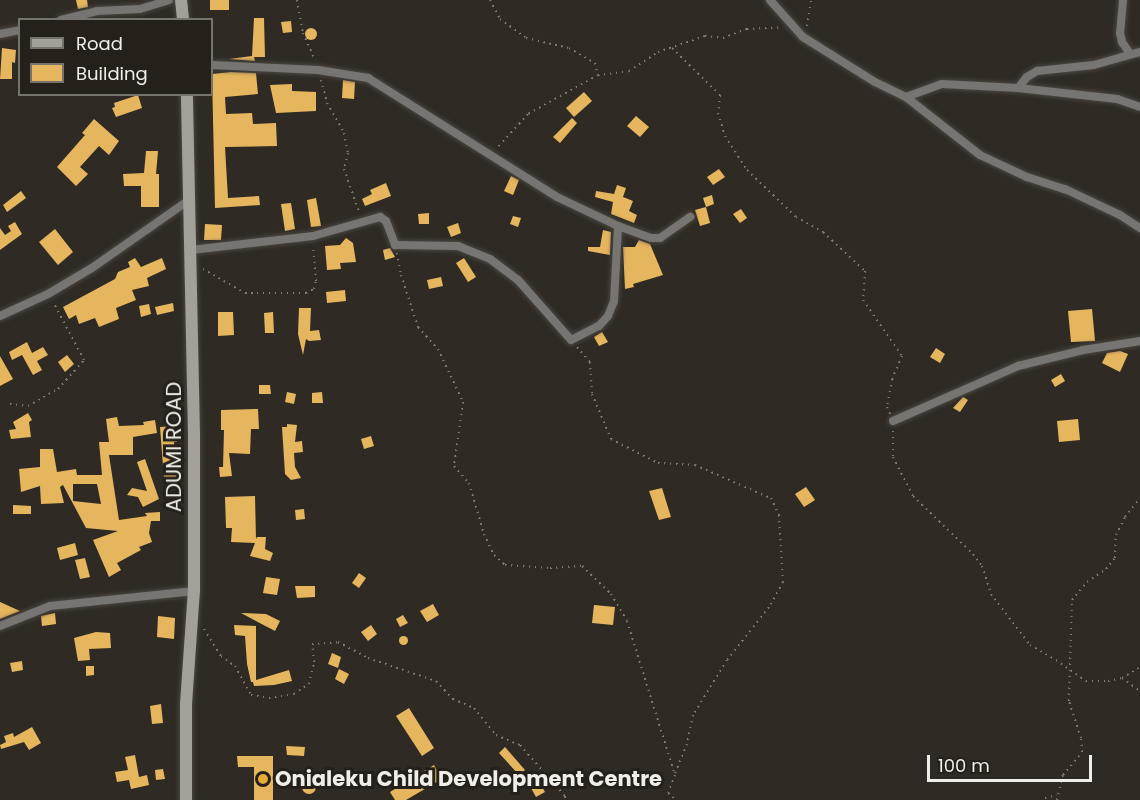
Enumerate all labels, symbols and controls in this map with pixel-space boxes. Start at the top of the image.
legend [18,18,213,96]
text: Road [76,31,123,56]
text: Building [76,61,148,86]
street label: ADUMI ROAD [161,382,187,512]
scale bar [930,743,1095,781]
text: 100 m [938,753,990,778]
place label: Onialeku Child Development Centre [275,766,662,792]
marker: Onialeku Child Development Centre [256,772,270,786]

